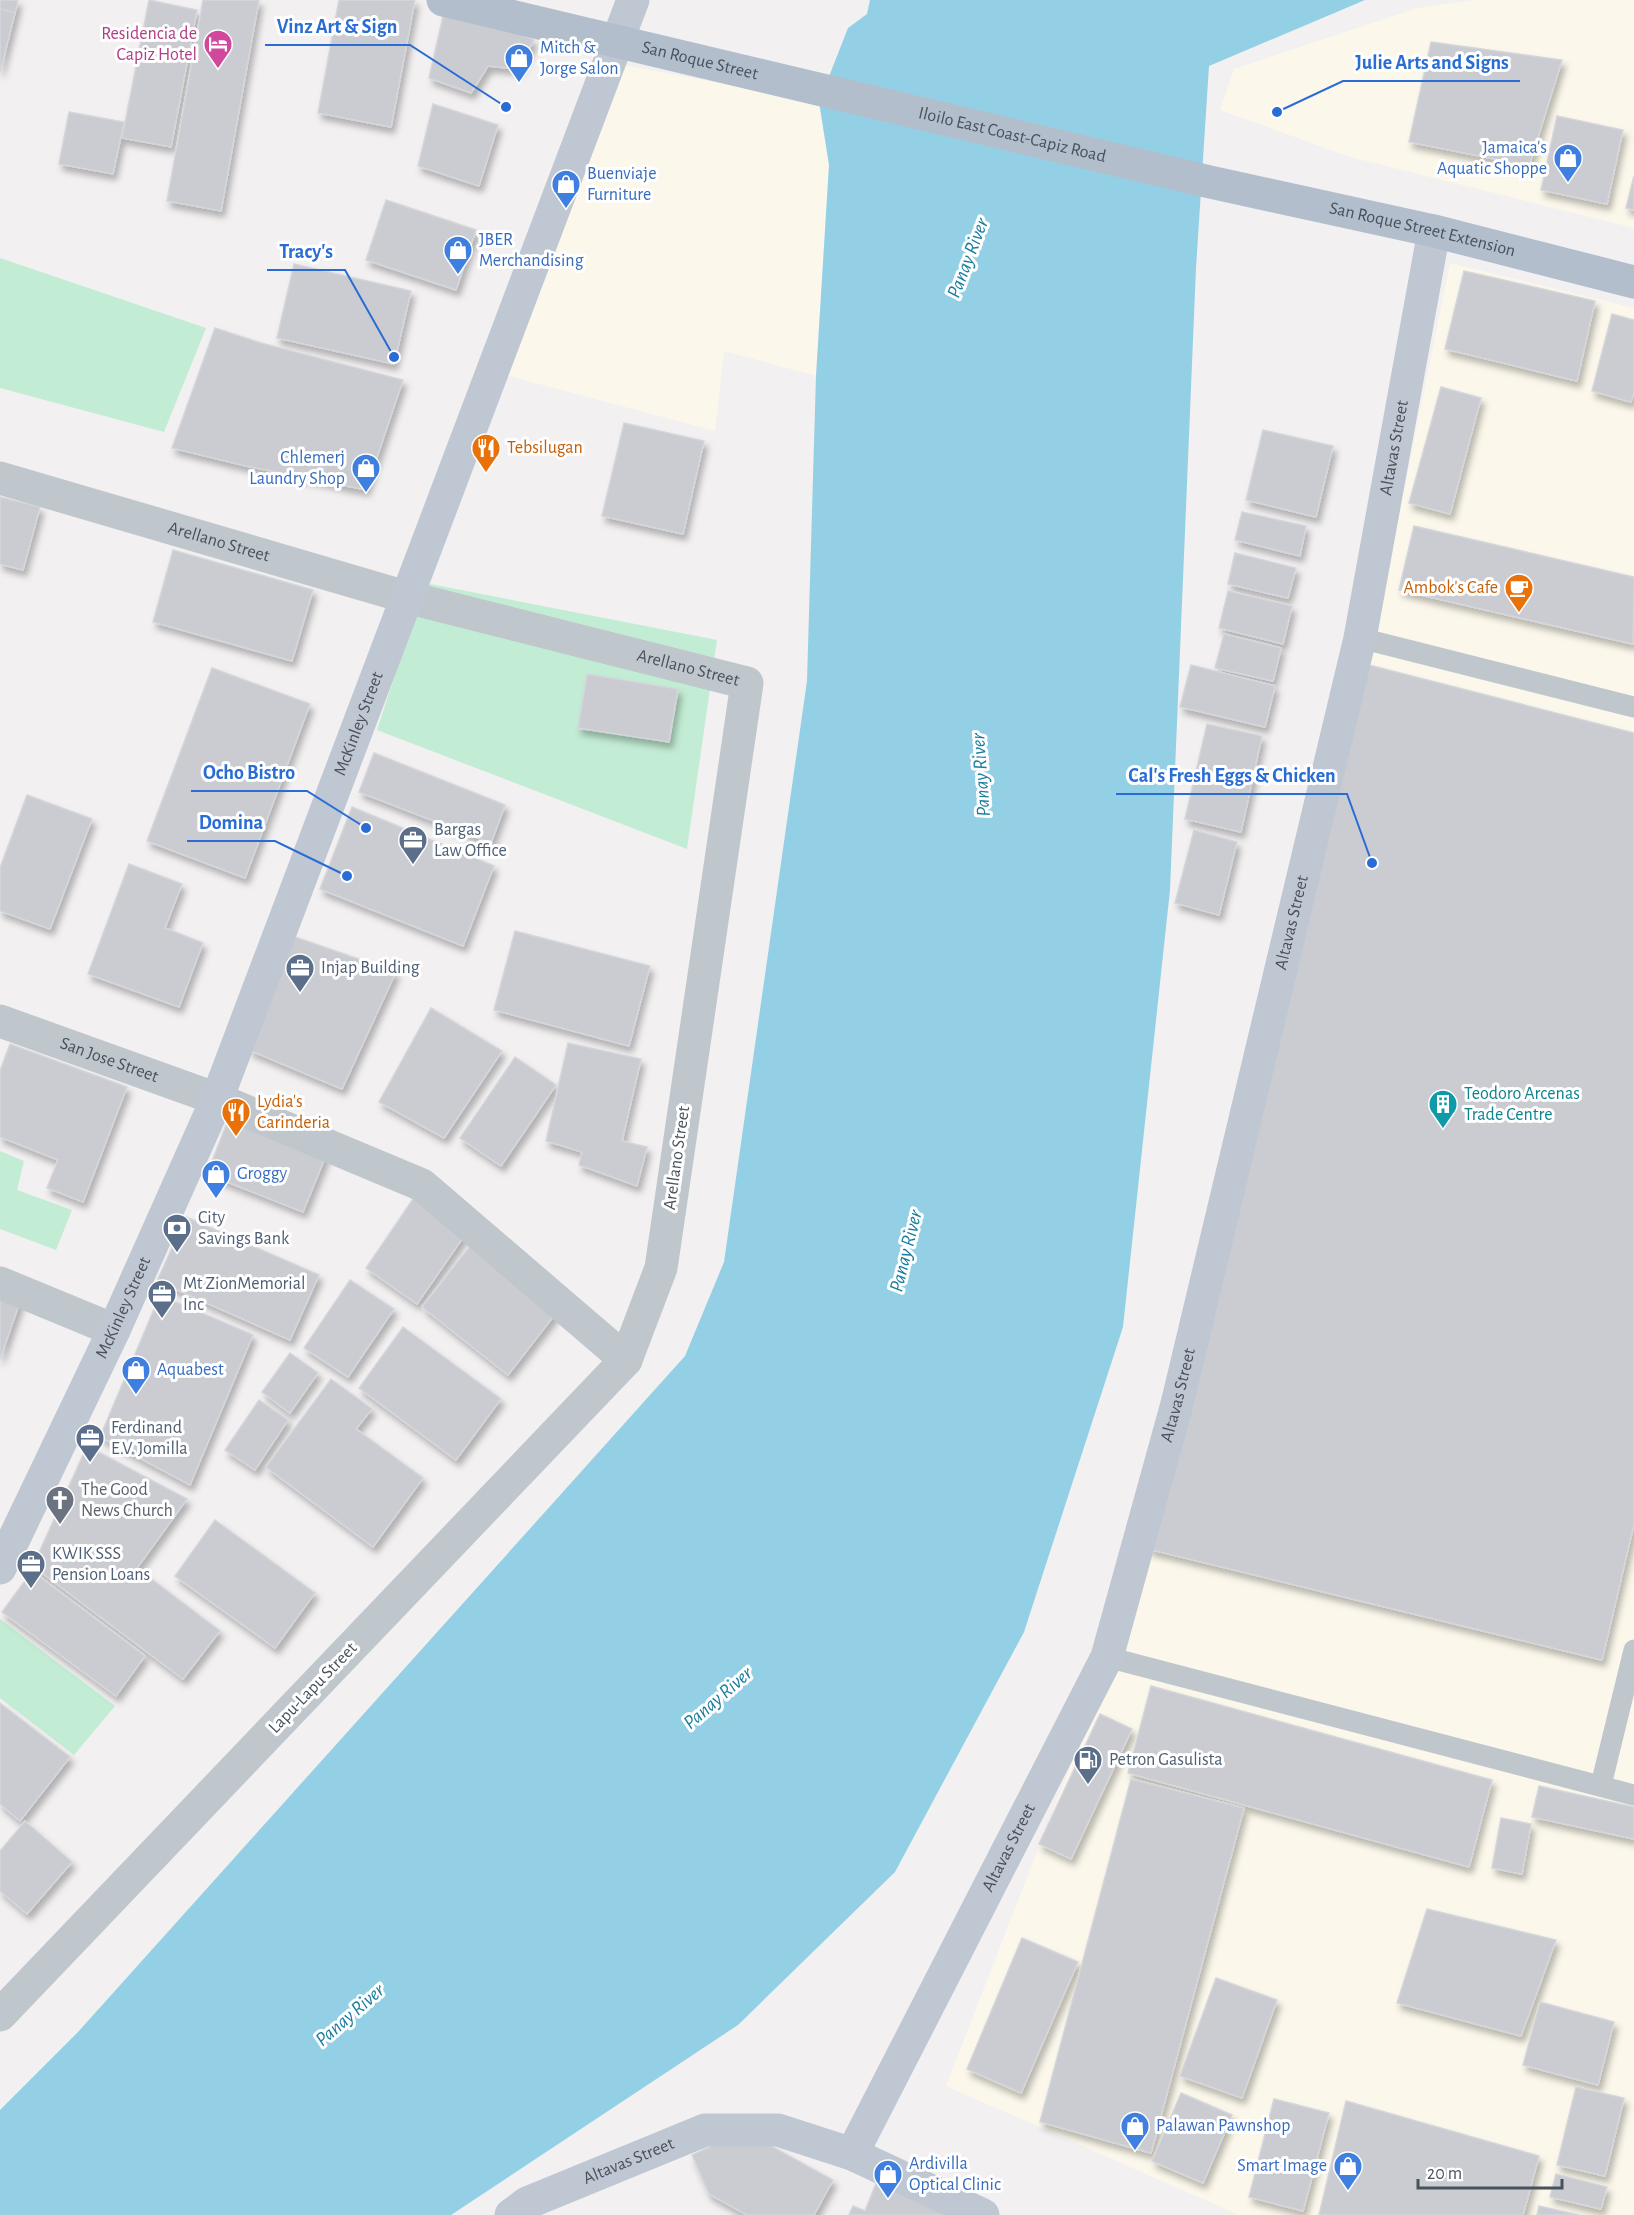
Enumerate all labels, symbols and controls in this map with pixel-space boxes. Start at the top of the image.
callout: Vinz Art & Sign [265,7,410,45]
text: Vinz Art & Sign [277,17,397,37]
place label: Residencia de Capiz Hotel [101,25,197,64]
hotel icon: Residencia de Capiz Hotel [202,28,234,70]
street label: San Roque Street [640,38,760,83]
place label: Mitch & Jorge Salon [540,39,619,78]
shop icon: Mitch & Jorge Salon [503,42,535,84]
callout: Julie Arts and Signs [1343,43,1520,81]
text: Julie Arts and Signs [1355,53,1509,73]
street label: Iloilo East Coast-Capiz Road [917,104,1108,166]
place label: Jamaica's Aquatic Shoppe [1437,139,1547,178]
shop icon: Jamaica's Aquatic Shoppe [1552,142,1584,184]
place label: Buenviaje Furniture [587,165,656,204]
shop icon: Buenviaje Furniture [550,168,582,210]
street label: San Roque Street Extension [1328,199,1517,260]
water label: Panay River [944,215,993,301]
place label: JBER Merchandising [479,231,584,270]
callout: Tracy's [267,232,345,270]
shop icon: JBER Merchandising [442,234,474,276]
text: Tracy's [279,242,333,262]
street label: Altavas Street [1377,398,1412,497]
restaurant icon: Tebsilugan [470,432,502,474]
place label: Tebsilugan [507,439,583,457]
place label: Chlemerj Laundry Shop [249,449,345,488]
shop icon: Chlemerj Laundry Shop [350,452,382,494]
street label: Arellano Street [166,519,272,566]
cafe icon: Ambok's Cafe [1503,572,1535,614]
place label: Ambok's Cafe [1404,579,1498,597]
street label: Arellano Street [635,647,741,690]
street label: McKinley Street [331,669,387,778]
water label: Panay River [968,732,994,817]
callout: Ocho Bistro [191,753,307,791]
callout: Cal's Fresh Eggs & Chicken [1116,756,1347,794]
text: Ocho Bistro [203,763,295,783]
text: Cal's Fresh Eggs & Chicken [1128,766,1336,786]
callout: Domina [187,803,275,841]
text: Domina [199,813,264,833]
place label: Bargas Law Office [434,821,507,860]
office icon: Bargas Law Office [397,824,429,866]
street label: Altavas Street [1272,873,1312,972]
office icon: Injap Building [284,952,316,994]
place label: Injap Building [321,959,420,977]
street label: San Jose Street [58,1034,161,1086]
place label: Teodoro Arcenas Trade Centre [1464,1085,1580,1124]
building icon: Teodoro Arcenas Trade Centre [1427,1088,1459,1130]
place label: Lydia's Carinderia [257,1093,330,1132]
restaurant icon: Lydia's Carinderia [220,1096,252,1138]
street label: Arellano Street [661,1105,693,1211]
shop icon: Groggy [200,1158,232,1200]
place label: Groggy [237,1165,288,1183]
water label: Panay River [886,1208,926,1294]
place label: City Savings Bank [198,1209,290,1248]
bank icon: City Savings Bank [161,1212,193,1254]
street label: McKinley Street [93,1254,154,1362]
place label: Mt ZionMemorial Inc [183,1275,306,1314]
office icon: Mt ZionMemorial Inc [146,1278,178,1320]
street label: Altavas Street [1158,1346,1199,1444]
shop icon: Aquabest [120,1354,152,1396]
place label: Aquabest [157,1361,224,1379]
place label: Ferdinand E.V. Jomilla [111,1419,188,1458]
office icon: Ferdinand E.V. Jomilla [74,1422,106,1464]
place label: The Good News Church [81,1481,173,1520]
church icon: The Good News Church [44,1484,76,1526]
place label: KWIK SSS Pension Loans [52,1545,150,1584]
office icon: KWIK SSS Pension Loans [15,1548,47,1590]
street label: Lapu-Lapu Street [265,1639,361,1737]
water label: Panay River [680,1663,757,1733]
fuel station icon: Petron Gasulista [1072,1744,1104,1786]
place label: Petron Gasulista [1109,1751,1223,1769]
street label: Altavas Street [979,1801,1039,1895]
water label: Panay River [312,1980,389,2050]
shop icon: Palawan Pawnshop [1119,2110,1151,2152]
place label: Palawan Pawnshop [1156,2117,1290,2135]
street label: Altavas Street [581,2135,677,2188]
shop icon: Smart Image [1332,2150,1364,2192]
scale bar [1418,2152,1562,2190]
place label: Ardivilla Optical Clinic [909,2155,1001,2194]
place label: Smart Image [1237,2157,1327,2175]
shop icon: Ardivilla Optical Clinic [872,2158,904,2200]
text: 20 m [1427,2165,1462,2183]

